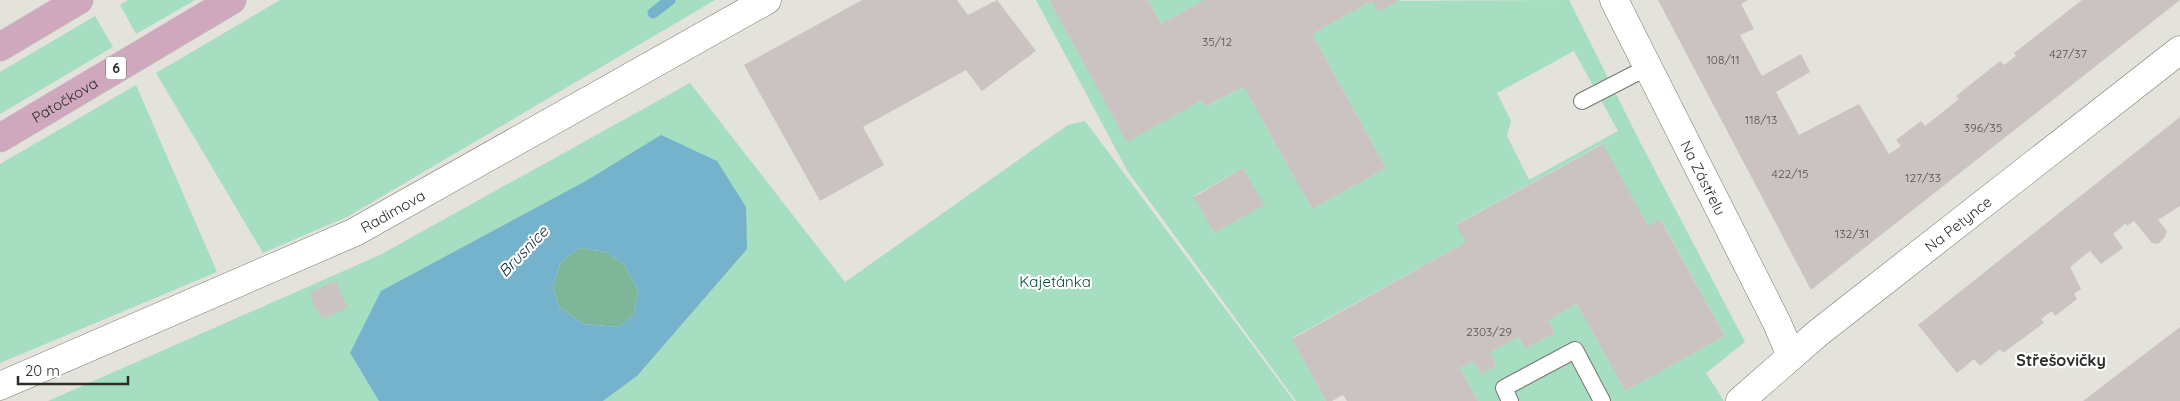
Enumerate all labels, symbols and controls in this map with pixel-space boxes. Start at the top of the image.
house number: 35/12 [1202,34,1232,49]
house number: 427/37 [2049,46,2087,61]
house number: 108/11 [1706,52,1740,67]
road number: 6 [106,56,126,80]
street label: Patočkova [28,73,101,127]
house number: 118/13 [1745,112,1777,127]
house number: 396/35 [1964,120,2002,135]
street label: Na Zástřelu [1677,137,1730,218]
house number: 422/15 [1772,166,1808,181]
house number: 127/33 [1905,170,1941,185]
street label: Radimova [357,185,428,237]
street label: Na Petynce [1921,192,1995,256]
water label: Brusnice [494,221,553,281]
house number: 132/31 [1835,226,1869,241]
park label: Kajetánka [1019,272,1091,291]
house number: 2303/29 [1466,324,1512,339]
district label: Střešovičky [2016,350,2106,370]
scale bar [18,354,128,386]
text: 20 m [25,361,60,380]

